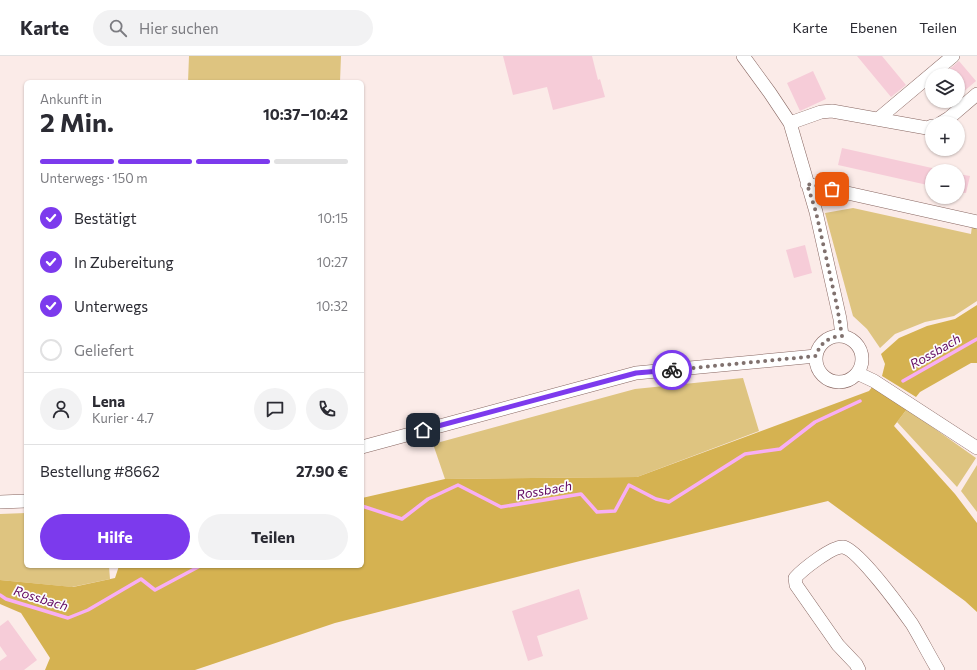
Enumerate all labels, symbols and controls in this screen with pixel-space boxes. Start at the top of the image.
search box [93,10,373,46]
text: Karte [20,16,69,39]
icon: search [107,17,129,39]
text: Hier suchen [139,19,219,37]
text: Karte [792,19,828,36]
text: Ebenen [850,19,897,36]
text: Teilen [919,19,957,36]
map controls [925,68,965,204]
button: layers [925,68,965,108]
text: Ankunft in [40,91,102,107]
text: 10:37–10:42 [263,105,348,123]
text: 2 Min. [40,106,114,137]
button: + [925,116,965,156]
button: − [925,164,965,204]
text: Unterwegs · 150 m [40,170,148,186]
pin [815,172,849,206]
icon: bag [821,178,843,200]
icon: check [40,207,62,229]
text: Bestätigt [74,209,137,227]
text: 10:15 [318,210,348,226]
icon: check [40,251,62,273]
text: In Zubereitung [74,253,174,271]
text: 10:27 [317,254,348,270]
icon: check [40,295,62,317]
text: Unterwegs [74,297,148,315]
text: 10:32 [316,298,348,314]
water label: Rossbach [907,330,963,372]
text: Geliefert [74,341,134,359]
courier [652,350,692,390]
icon: bike [661,359,683,381]
button: person [40,388,82,430]
button: chat [254,388,296,430]
button: phone [306,388,348,430]
text: Lena [92,392,125,410]
text: Kurier · 4.7 [92,410,154,426]
pin [406,413,440,447]
icon: home [412,419,434,441]
text: Bestellung #8662 [40,462,160,480]
text: 27.90 € [296,462,348,480]
water label: Rossbach [515,477,573,503]
button: Hilfe [40,514,190,560]
button: Teilen [198,514,348,560]
water label: Rossbach [12,582,70,614]

